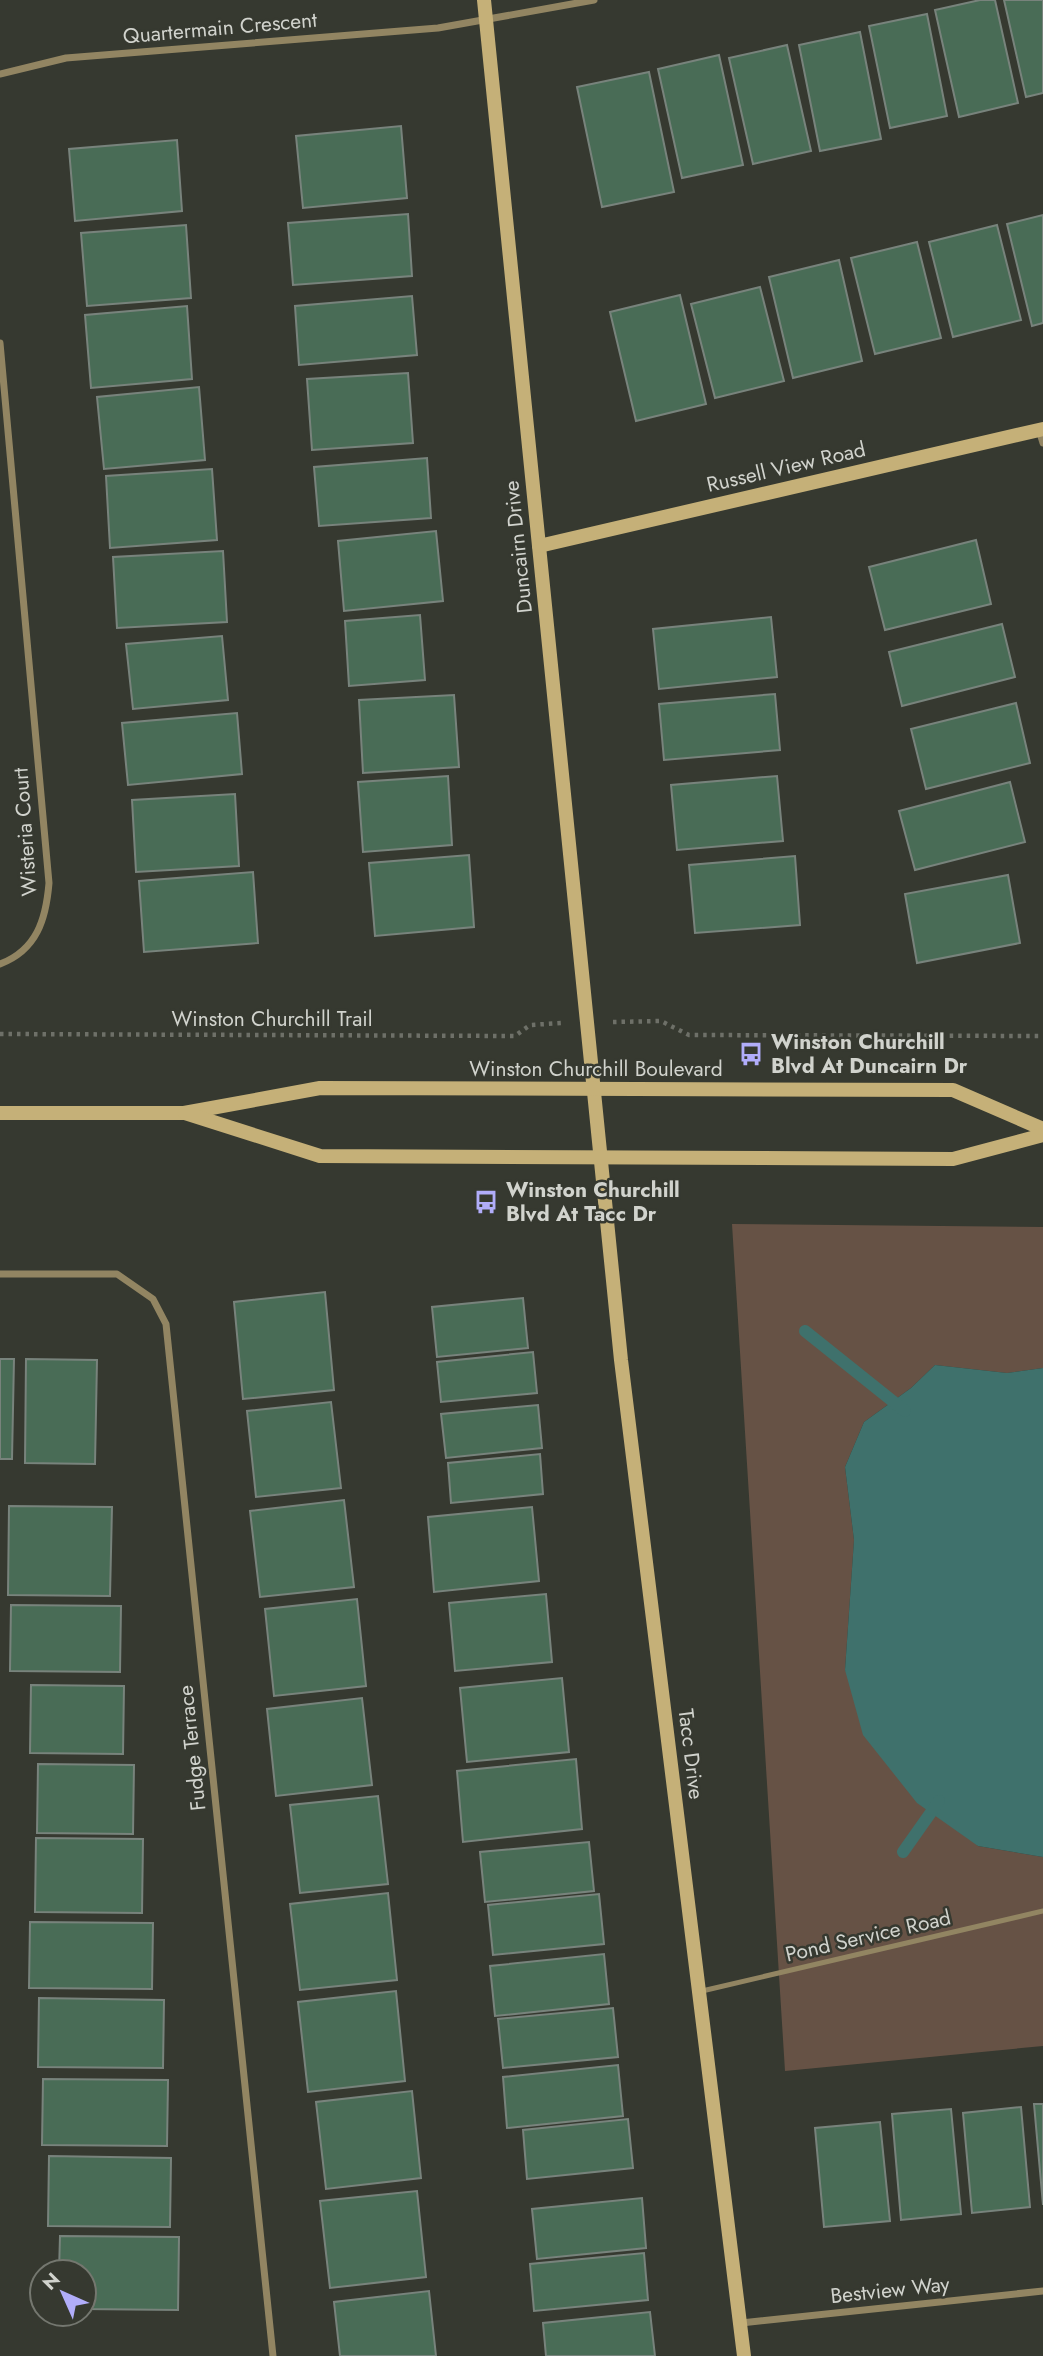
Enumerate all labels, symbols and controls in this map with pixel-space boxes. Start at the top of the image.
street label: Quartermain Crescent [122,5,318,51]
street label: Russell View Road [704,434,868,500]
street label: Duncairn Drive [496,479,540,615]
street label: Wisteria Court [6,767,44,897]
street label: Winston Churchill Trail [171,1004,373,1034]
place label: Winston Churchill Blvd At Duncairn Dr [771,1027,968,1081]
bus stop icon: Winston Churchill Blvd At Duncairn Dr [737,1040,765,1068]
street label: Winston Churchill Boulevard [469,1054,723,1084]
place label: Winston Churchill Blvd At Tacc Dr [506,1175,680,1229]
bus stop icon: Winston Churchill Blvd At Tacc Dr [472,1188,500,1216]
street label: Fudge Terrace [170,1684,214,1812]
street label: Tacc Drive [671,1707,711,1801]
street label: Pond Service Road [782,1902,954,1970]
north arrow [28,2258,98,2328]
text: N [36,2266,66,2296]
street label: Bestview Way [829,2269,952,2311]

